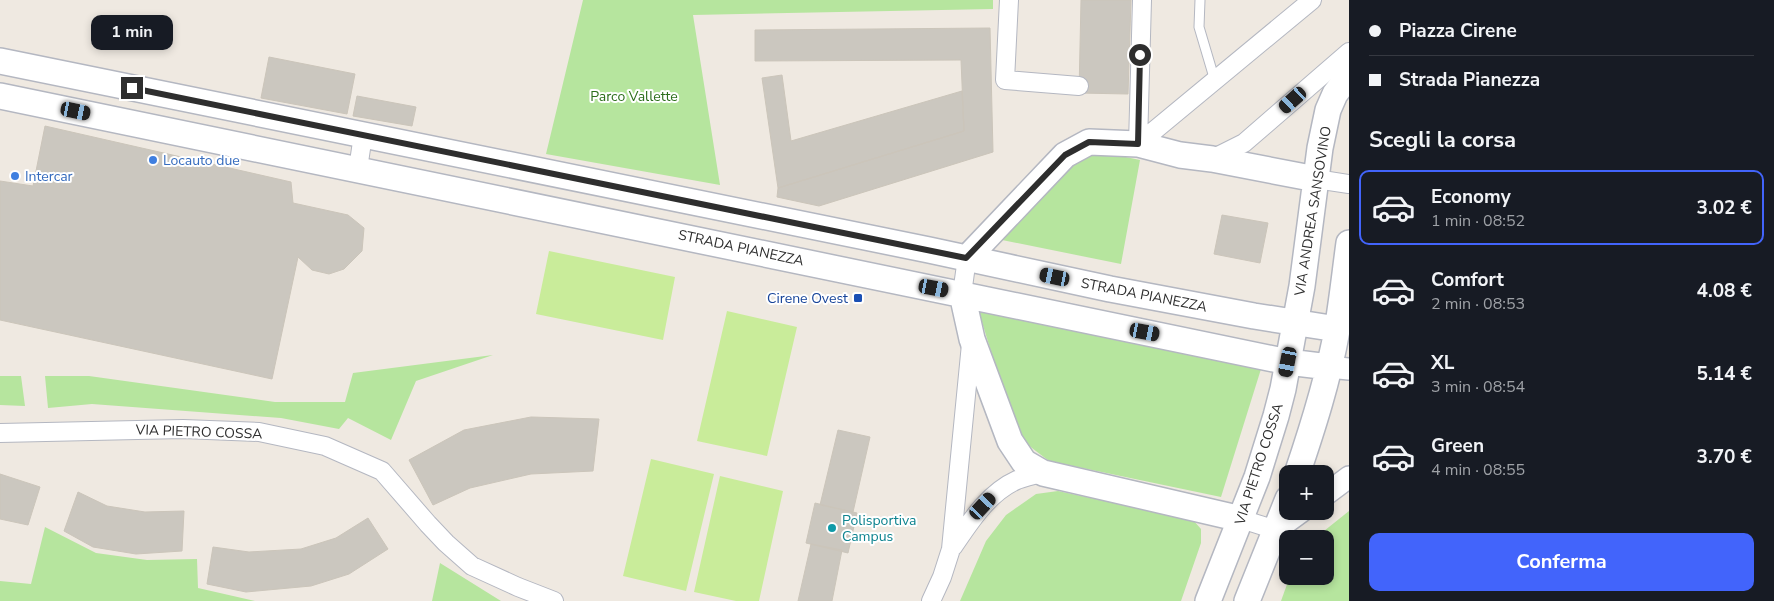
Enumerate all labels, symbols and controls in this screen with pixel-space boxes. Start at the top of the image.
callout: 1 min [91,16,173,51]
text: Piazza Cirene [1399,18,1517,44]
text: 1 min [111,21,153,43]
route start [1129,44,1151,66]
text: Strada Pianezza [1399,67,1540,93]
route end [121,77,143,99]
car [1276,84,1309,116]
park label: Parco Vallette [590,87,678,106]
car [59,101,92,121]
street label: VIA ANDREA SANSOVINO [1290,125,1336,298]
text: Scegli la corsa [1369,125,1516,155]
place label: Locauto due [163,151,240,170]
marker: Locauto due [147,154,159,166]
place label: Intercar [25,167,73,186]
marker: Intercar [9,170,21,182]
text: Economy [1431,184,1511,210]
icon: car [1371,185,1416,230]
text: 3.02 € [1697,195,1752,221]
text: 1 min · 08:52 [1431,210,1525,232]
street label: STRADA PIANEZZA [676,225,806,271]
car [1038,267,1071,287]
text: Comfort [1431,267,1504,293]
icon: car [1371,268,1416,313]
street label: STRADA PIANEZZA [1079,273,1209,317]
car [917,278,950,298]
text: 4.08 € [1697,278,1752,304]
place label: Cirene Ovest [767,289,848,308]
marker: Cirene Ovest [852,292,864,304]
text: 2 min · 08:53 [1431,293,1525,315]
car [1128,322,1161,342]
car [1277,346,1298,378]
text: XL [1431,350,1454,376]
icon: car [1371,351,1416,396]
text: 5.14 € [1697,361,1752,387]
text: 3 min · 08:54 [1431,376,1525,398]
street label: VIA PIETRO COSSA [1230,401,1288,528]
street label: VIA PIETRO COSSA [134,420,263,444]
text: Green [1431,433,1484,459]
icon: car [1371,434,1416,479]
text: 3.70 € [1697,444,1752,470]
text: 4 min · 08:55 [1431,459,1525,481]
map controls [1279,465,1334,585]
button: + [1279,465,1334,520]
car [967,490,998,522]
place label: Polisportiva Campus [842,511,916,546]
marker: Polisportiva Campus [826,522,838,534]
button: − [1279,530,1334,585]
button: Conferma [1369,533,1754,591]

